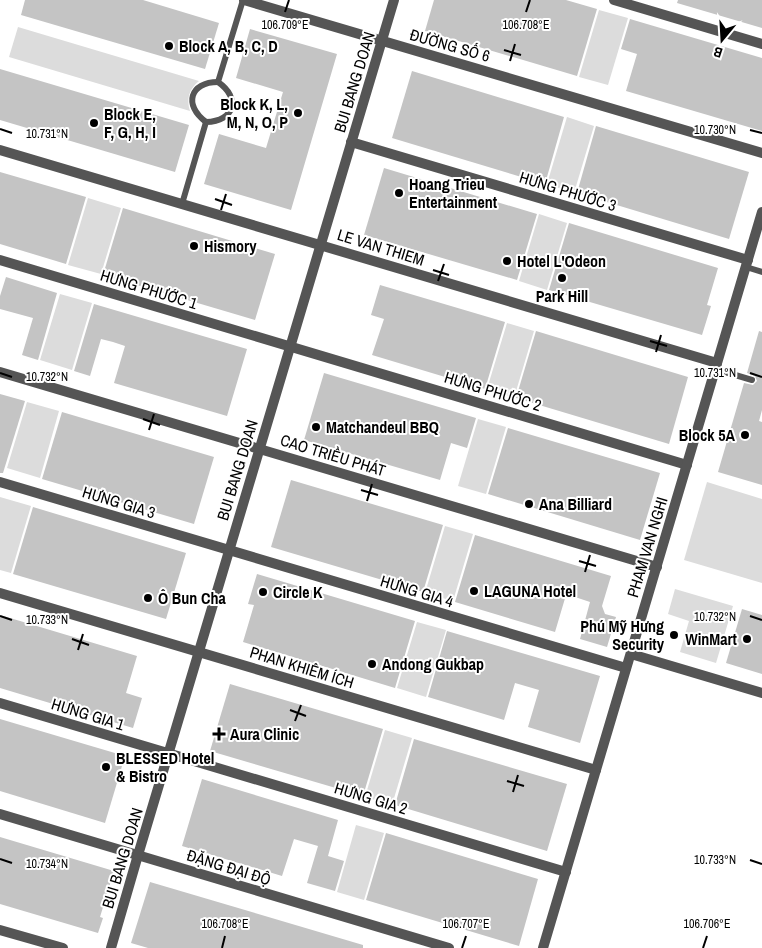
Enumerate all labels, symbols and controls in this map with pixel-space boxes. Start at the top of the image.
north arrow [697,15,747,65]
text: 106.709°E [262,17,308,33]
text: 106.708°E [503,17,549,33]
street label: ĐƯỜNG SỐ 6 [407,23,493,67]
street label: BUI BANG DOAN [328,29,380,135]
place label: Block A, B, C, D [179,35,278,57]
marker: Block A, B, C, D [163,40,175,52]
text: B [711,43,725,62]
place label: Block K, L, M, N, O, P [220,93,288,133]
place label: Block E, F, G, H, I [104,103,156,143]
marker: Block K, L, M, N, O, P [292,107,304,119]
marker: Block E, F, G, H, I [88,117,100,129]
text: 10.730°N [694,122,736,138]
text: 10.731°N [26,126,68,142]
street label: HƯNG PHƯỚC 3 [517,166,619,216]
place label: Hoang Trieu Entertainment [409,173,498,213]
marker: Hoang Trieu Entertainment [393,187,405,199]
street label: LE VAN THIEM [335,223,427,271]
place label: Hismory [204,235,257,257]
marker: Hismory [188,240,200,252]
place label: Hotel L'Odeon [517,250,606,272]
marker: Hotel L'Odeon [501,255,513,267]
street label: HƯNG PHƯỚC 1 [98,264,201,314]
marker: Park Hill [556,272,568,284]
place label: Park Hill [536,285,588,307]
text: 10.731°N [694,365,736,381]
street label: HƯNG PHƯỚC 2 [442,366,544,416]
text: 10.732°N [26,369,68,385]
place label: Matchandeul BBQ [326,416,439,438]
street label: BUI BANG DOAN [211,417,263,523]
marker: Matchandeul BBQ [310,421,322,433]
place label: Block 5A [679,424,736,446]
street label: CAO TRIỀU PHÁT [278,429,388,481]
marker: Block 5A [739,429,751,441]
street label: HƯNG GIA 3 [80,481,158,523]
place label: Ana Billiard [539,493,612,515]
street label: PHAM VAN NGHI [621,494,673,600]
marker: Ana Billiard [523,498,535,510]
street label: HƯNG GIA 4 [378,570,456,612]
place label: LAGUNA Hotel [484,580,576,602]
place label: Circle K [273,581,323,603]
marker: LAGUNA Hotel [468,585,480,597]
marker: Circle K [257,586,269,598]
place label: Ô Bun Cha [158,587,226,609]
marker: Ô Bun Cha [142,592,154,604]
text: 10.732°N [694,609,736,625]
text: 10.733°N [26,612,68,628]
place label: Phú Mỹ Hưng Security [580,615,665,655]
place label: WinMart [685,628,738,650]
marker: Phú Mỹ Hưng Security [668,629,680,641]
marker: WinMart [741,633,753,645]
street label: PHAN KHIÊM ÍCH [247,641,357,693]
place label: Andong Gukbap [382,653,484,675]
marker: Andong Gukbap [366,658,378,670]
street label: HƯNG GIA 1 [49,693,128,736]
place label: Aura Clinic [230,723,299,745]
marker: Aura Clinic [212,727,226,741]
place label: BLESSED Hotel & Bistro [116,747,214,787]
marker: BLESSED Hotel & Bistro [100,761,112,773]
street label: HƯNG GIA 2 [332,777,410,819]
street label: BUI BANG DOAN [96,805,148,911]
street label: ĐẶNG ĐẠI ĐỘ [184,844,274,890]
text: 10.733°N [694,852,736,868]
text: 10.734°N [26,856,68,872]
text: 106.708°E [202,916,248,932]
text: 106.707°E [443,916,489,932]
text: 106.706°E [684,916,730,932]

